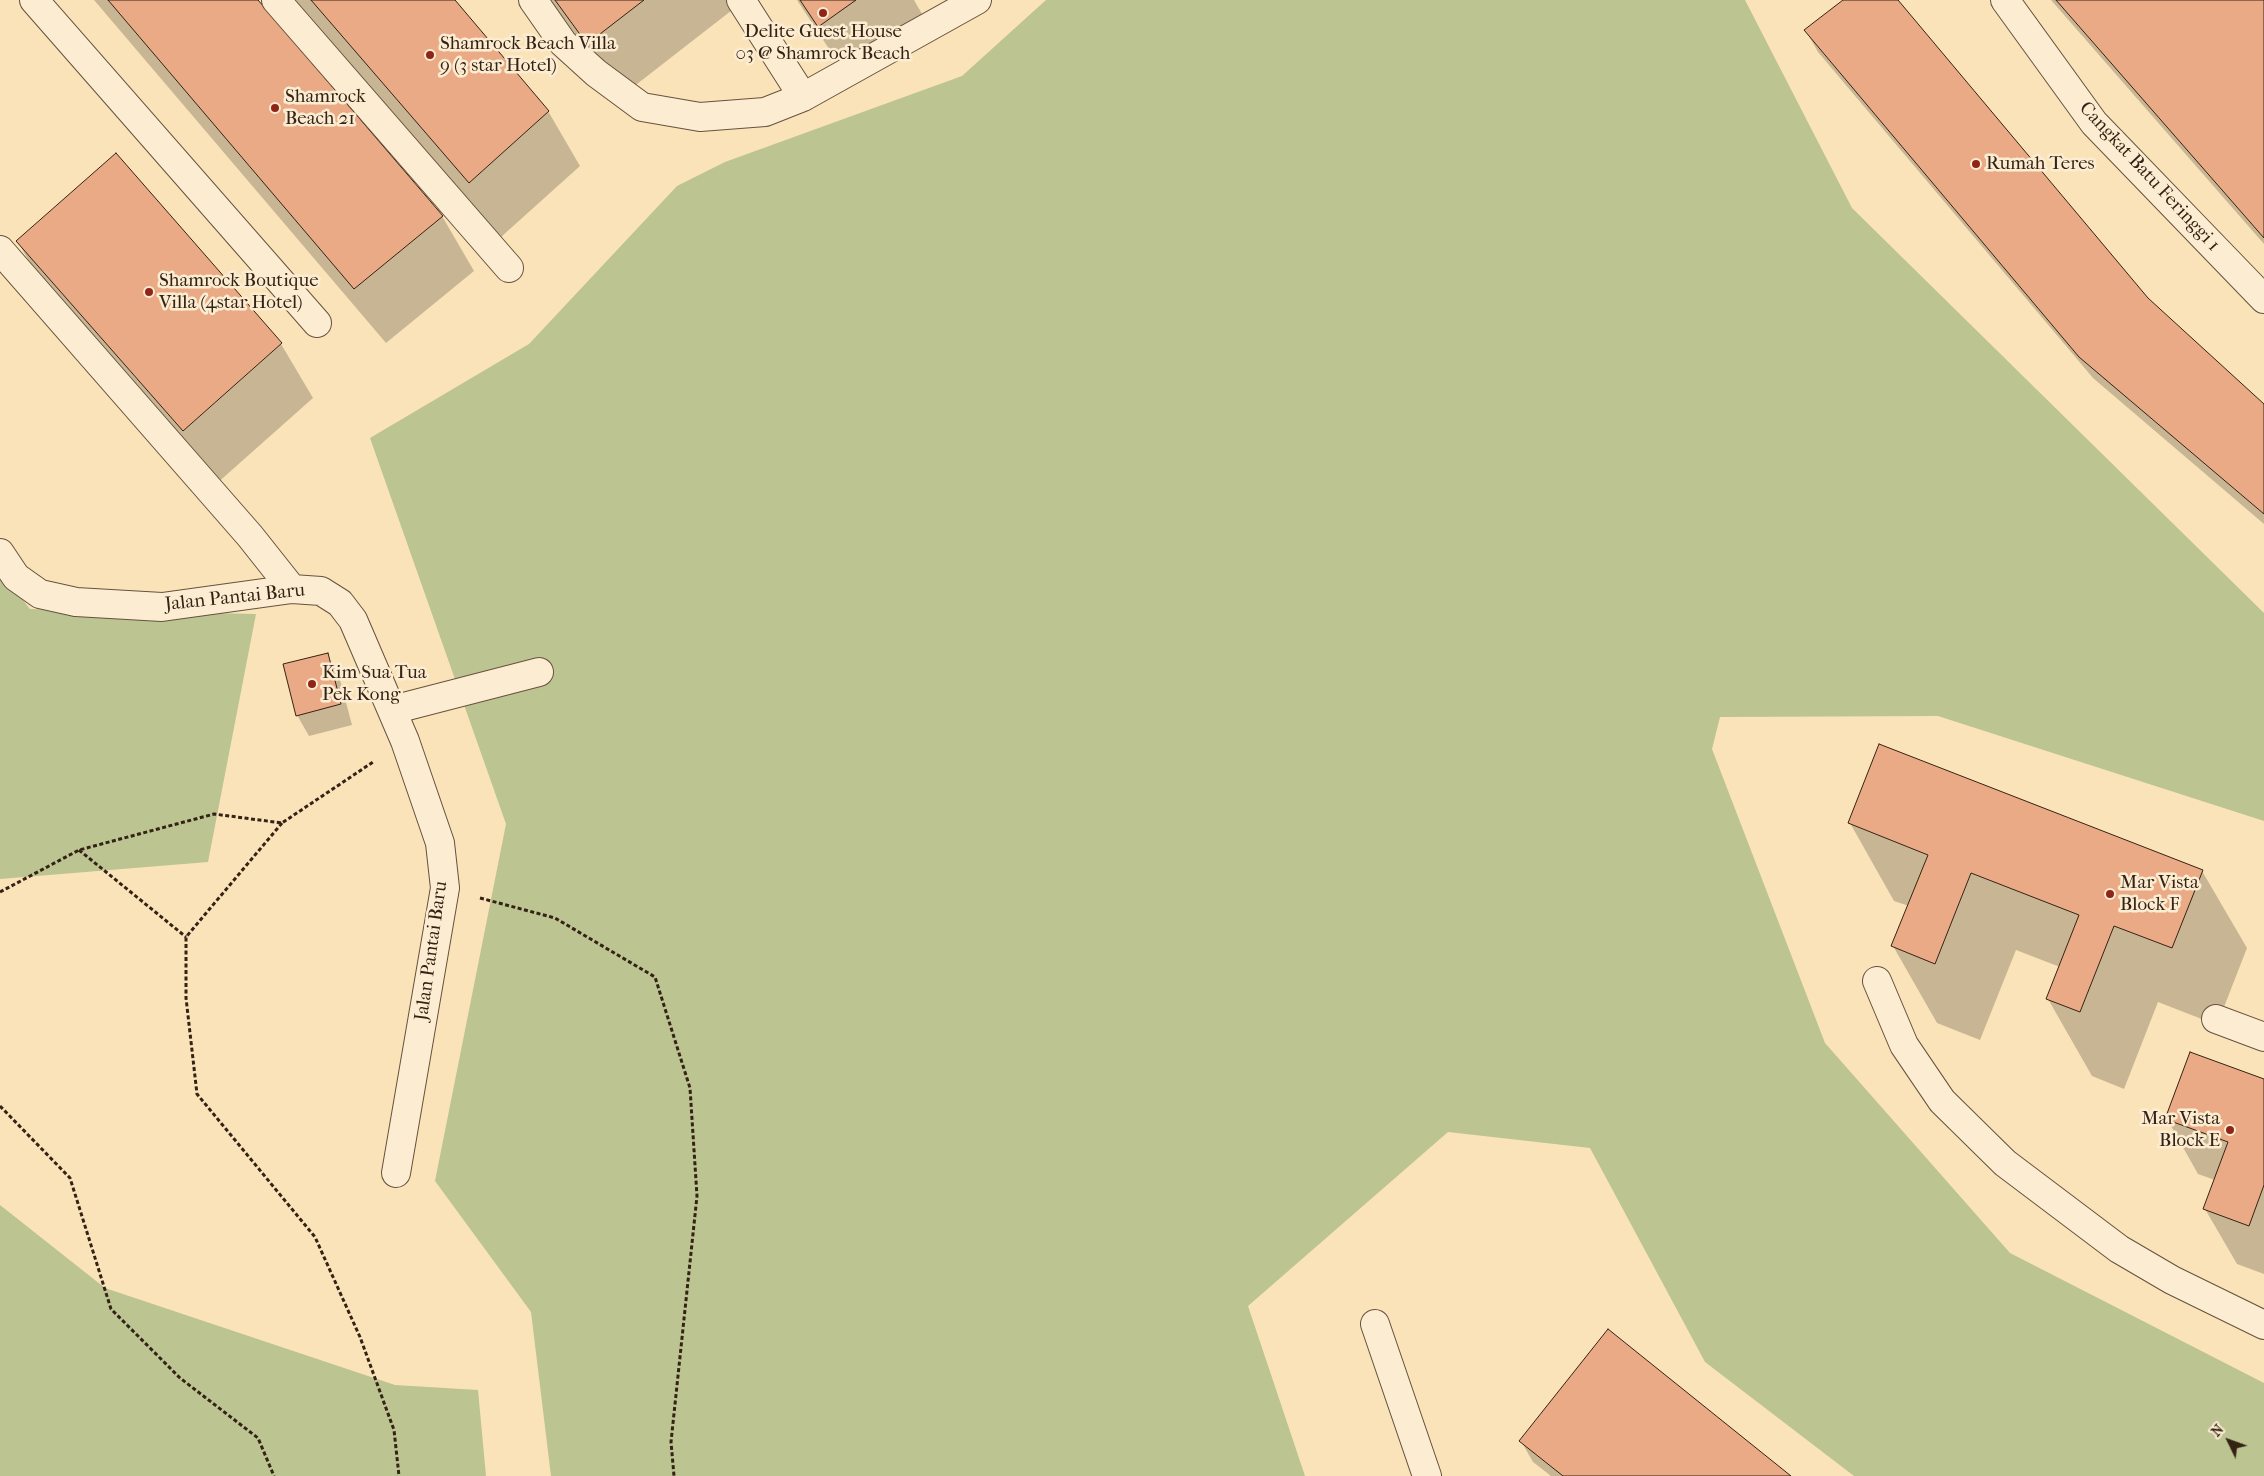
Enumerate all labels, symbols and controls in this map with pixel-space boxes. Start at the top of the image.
marker: Delite Guest House 03 @ Shamrock Beach [817,7,829,19]
place label: Delite Guest House 03 @ Shamrock Beach [736,21,910,65]
place label: Shamrock Beach Villa 9 (3 star Hotel) [440,33,616,77]
marker: Shamrock Beach Villa 9 (3 star Hotel) [424,49,436,61]
place label: Shamrock Beach 21 [285,86,366,130]
street label: Cangkat Batu Feringgi 1 [2074,98,2224,256]
marker: Shamrock Beach 21 [269,102,281,114]
place label: Rumah Teres [1986,153,2095,175]
marker: Rumah Teres [1970,158,1982,170]
place label: Shamrock Boutique Villa (4star Hotel) [159,270,319,314]
marker: Shamrock Boutique Villa (4star Hotel) [143,286,155,298]
street label: Jalan Pantai Baru [164,579,306,617]
place label: Kim Sua Tua Pek Kong [322,662,427,706]
marker: Kim Sua Tua Pek Kong [306,678,318,690]
place label: Mar Vista Block F [2120,872,2199,916]
street label: Jalan Pantai Baru [411,880,453,1022]
marker: Mar Vista Block F [2104,888,2116,900]
place label: Mar Vista Block E [2141,1108,2220,1152]
marker: Mar Vista Block E [2224,1124,2236,1136]
north arrow [2204,1416,2254,1466]
text: N [2208,1421,2227,1440]

